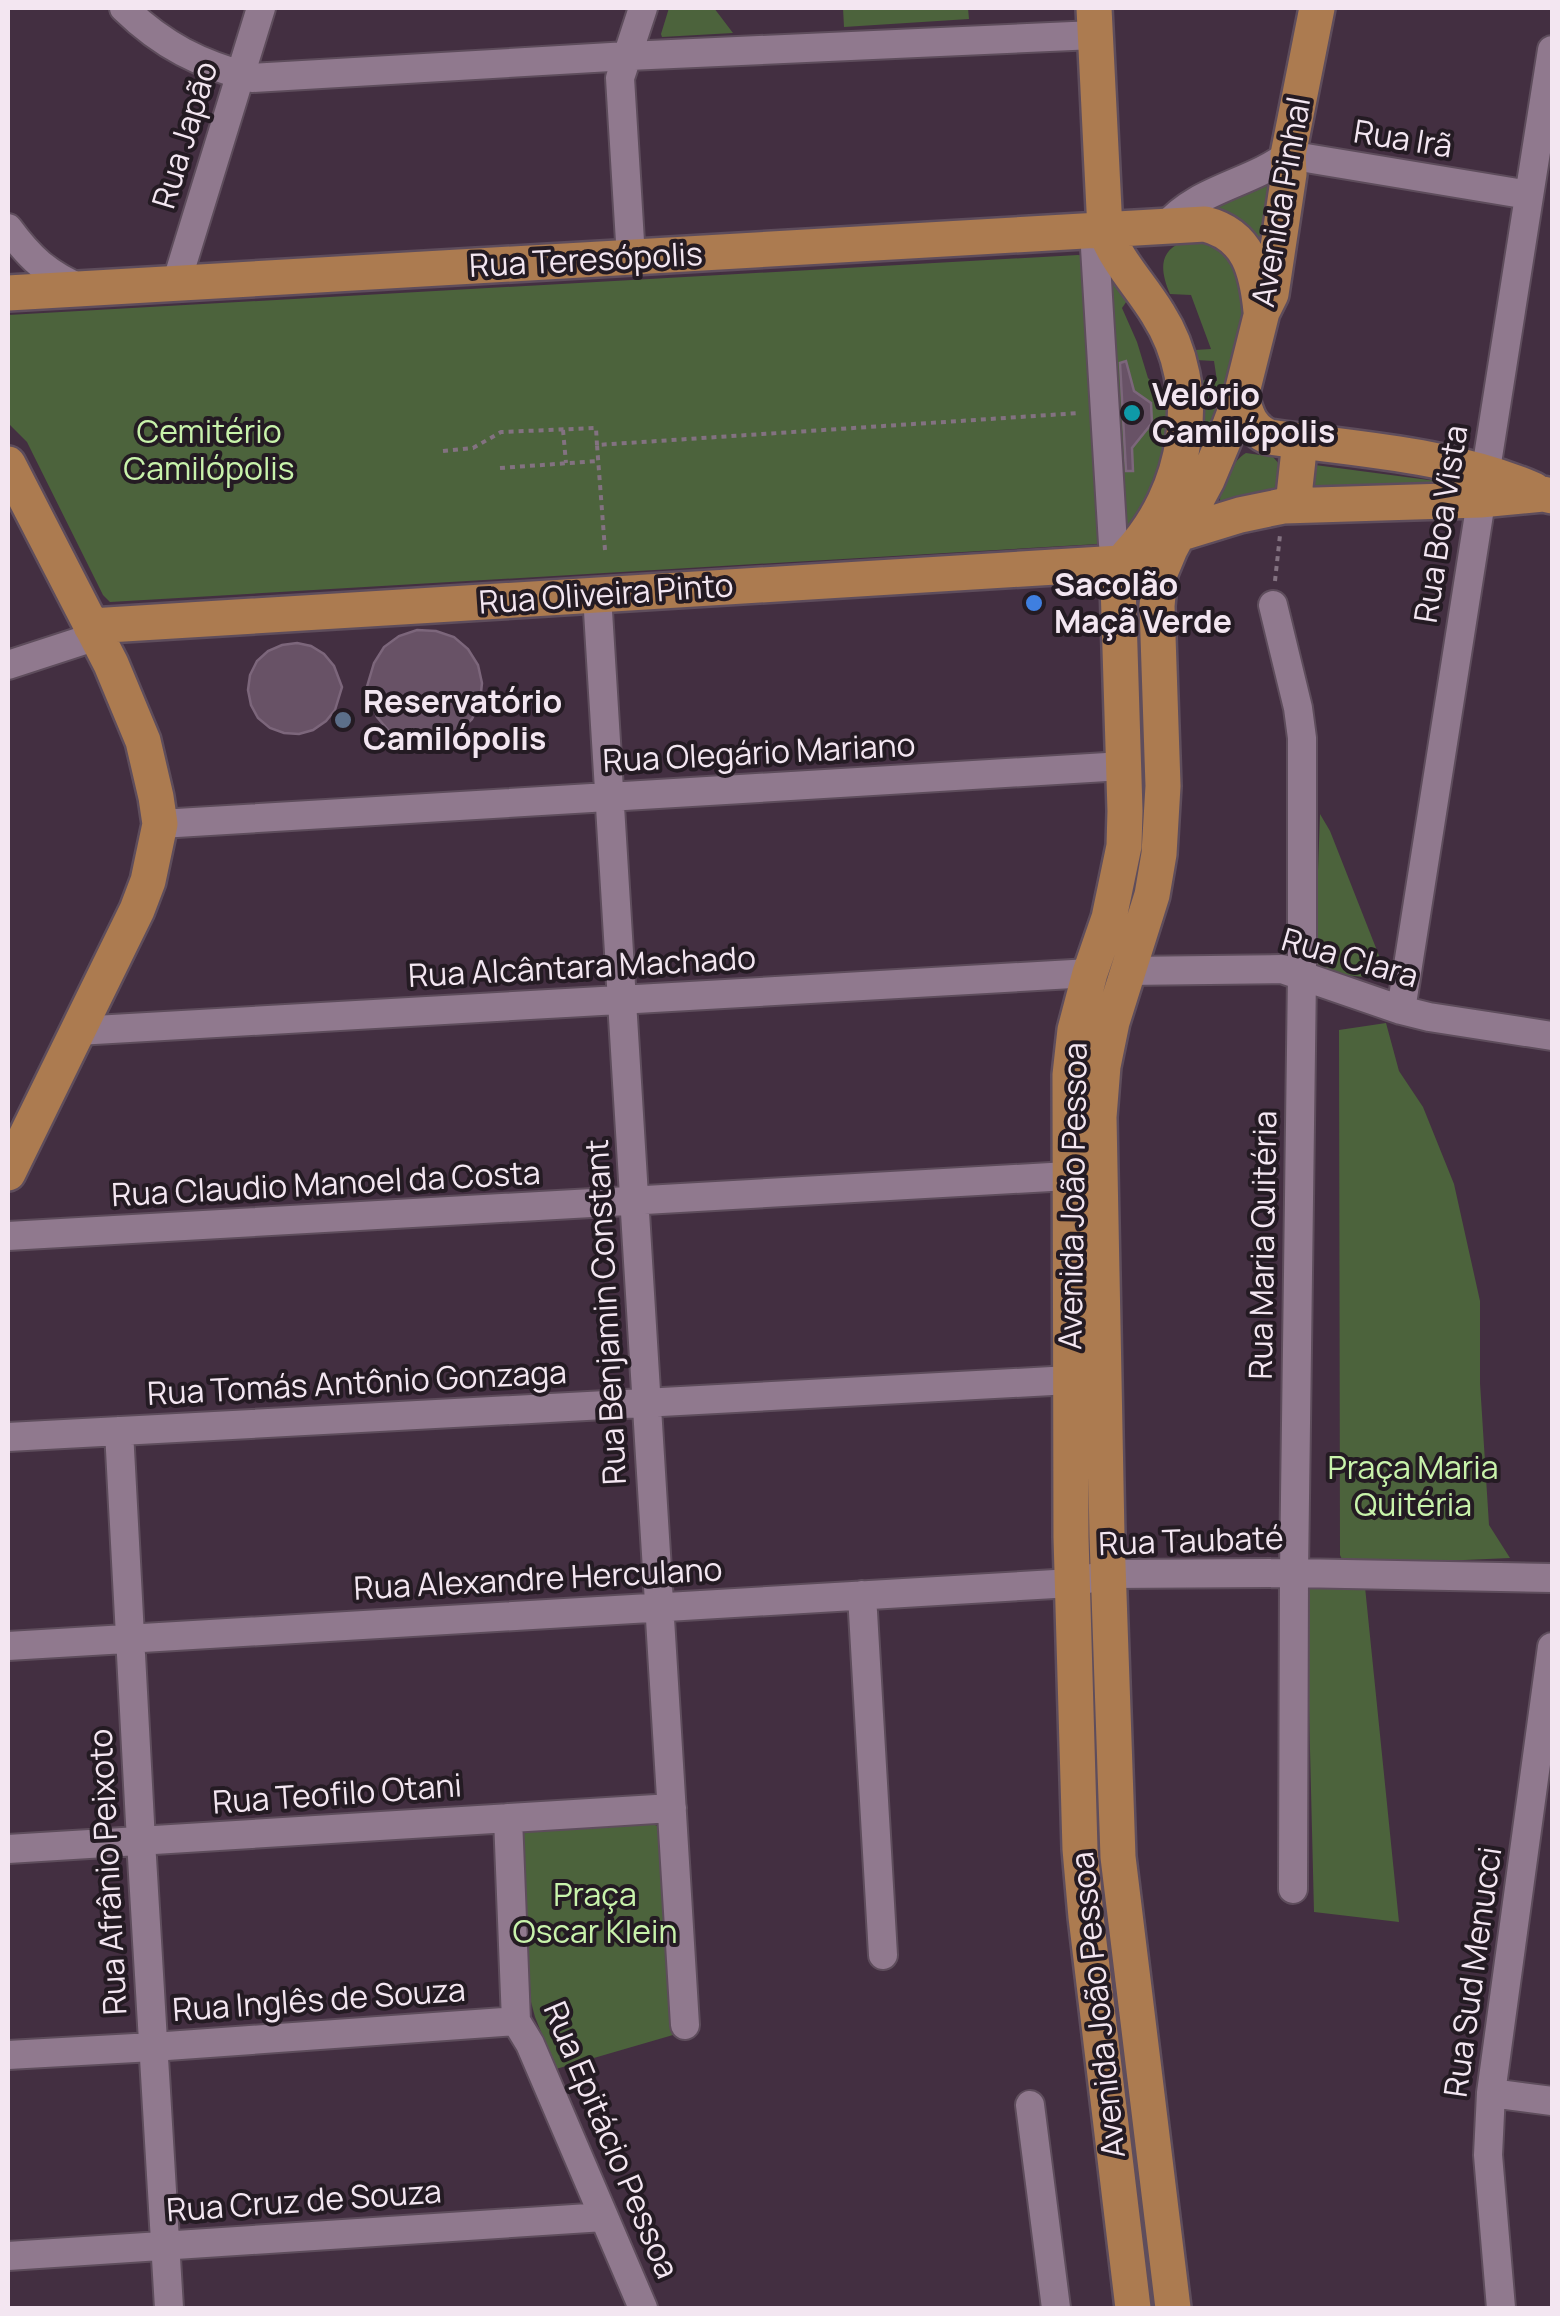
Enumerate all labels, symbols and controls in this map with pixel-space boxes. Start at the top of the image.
street label: Rua Japão [141,56,227,214]
street label: Avenida Pinhal [1240,93,1320,310]
street label: Rua Irã [1351,108,1456,168]
street label: Rua Teresópolis [468,231,704,287]
place label: Velório Camilópolis [1152,372,1335,453]
marker: Velório Camilópolis [1121,402,1143,424]
park label: Cemitério Camilópolis [123,409,295,490]
street label: Rua Boa Vista [1403,422,1477,626]
street label: Rua Oliveira Pinto [477,562,735,624]
place label: Sacolão Maçã Verde [1054,562,1232,643]
marker: Sacolão Maçã Verde [1023,592,1045,614]
place label: Reservatório Camilópolis [363,679,562,760]
marker: Reservatório Camilópolis [332,709,354,731]
street label: Rua Olegário Mariano [601,722,916,782]
street label: Rua Clara [1277,917,1424,998]
street label: Rua Alcântara Machado [407,935,757,997]
street label: Avenida João Pessoa [1047,1042,1097,1350]
street label: Rua Maria Quitéria [1238,1110,1286,1380]
street label: Rua Benjamin Constant [574,1138,636,1486]
street label: Rua Claudio Manoel da Costa [110,1150,542,1216]
street label: Rua Tomás Antônio Gonzaga [146,1349,568,1415]
park label: Praça Maria Quitéria [1327,1445,1499,1526]
street label: Rua Taubaté [1098,1515,1284,1565]
street label: Rua Alexandre Herculano [353,1546,723,1610]
street label: Rua Afrânio Peixoto [78,1728,136,2016]
street label: Rua Teofilo Otani [211,1762,463,1824]
street label: Rua Sud Menucci [1433,1844,1511,2100]
street label: Avenida João Pessoa [1059,1850,1135,2160]
park label: Praça Oscar Klein [513,1872,677,1953]
street label: Rua Inglês de Souza [171,1967,467,2031]
street label: Rua Epitácio Pessoa [534,1994,690,2285]
street label: Rua Cruz de Souza [165,2168,443,2232]

